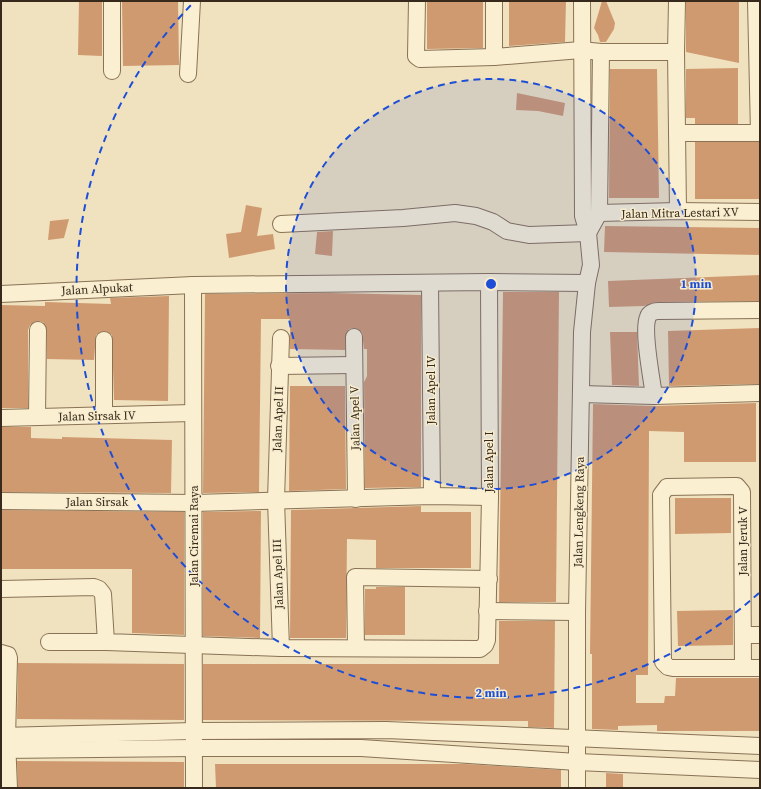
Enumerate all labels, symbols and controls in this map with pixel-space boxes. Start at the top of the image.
street label: Jalan Mitra Lestari XV [620,204,739,222]
text: 1 min [680,276,712,292]
centre of rings [484,277,498,291]
street label: Jalan Alpukat [60,279,133,299]
street label: Jalan Apel IV [423,355,439,426]
street label: Jalan Apel II [269,386,287,453]
street label: Jalan Apel V [346,386,364,451]
street label: Jalan Sirsak IV [57,407,136,425]
street label: Jalan Apel I [481,431,497,494]
street label: Jalan Lengkeng Raya [570,455,588,569]
street label: Jalan Ciremai Raya [186,484,202,588]
street label: Jalan Sirsak [65,494,129,510]
street label: Jalan Jeruk V [735,506,751,577]
street label: Jalan Apel III [269,539,287,610]
text: 2 min [475,685,507,701]

